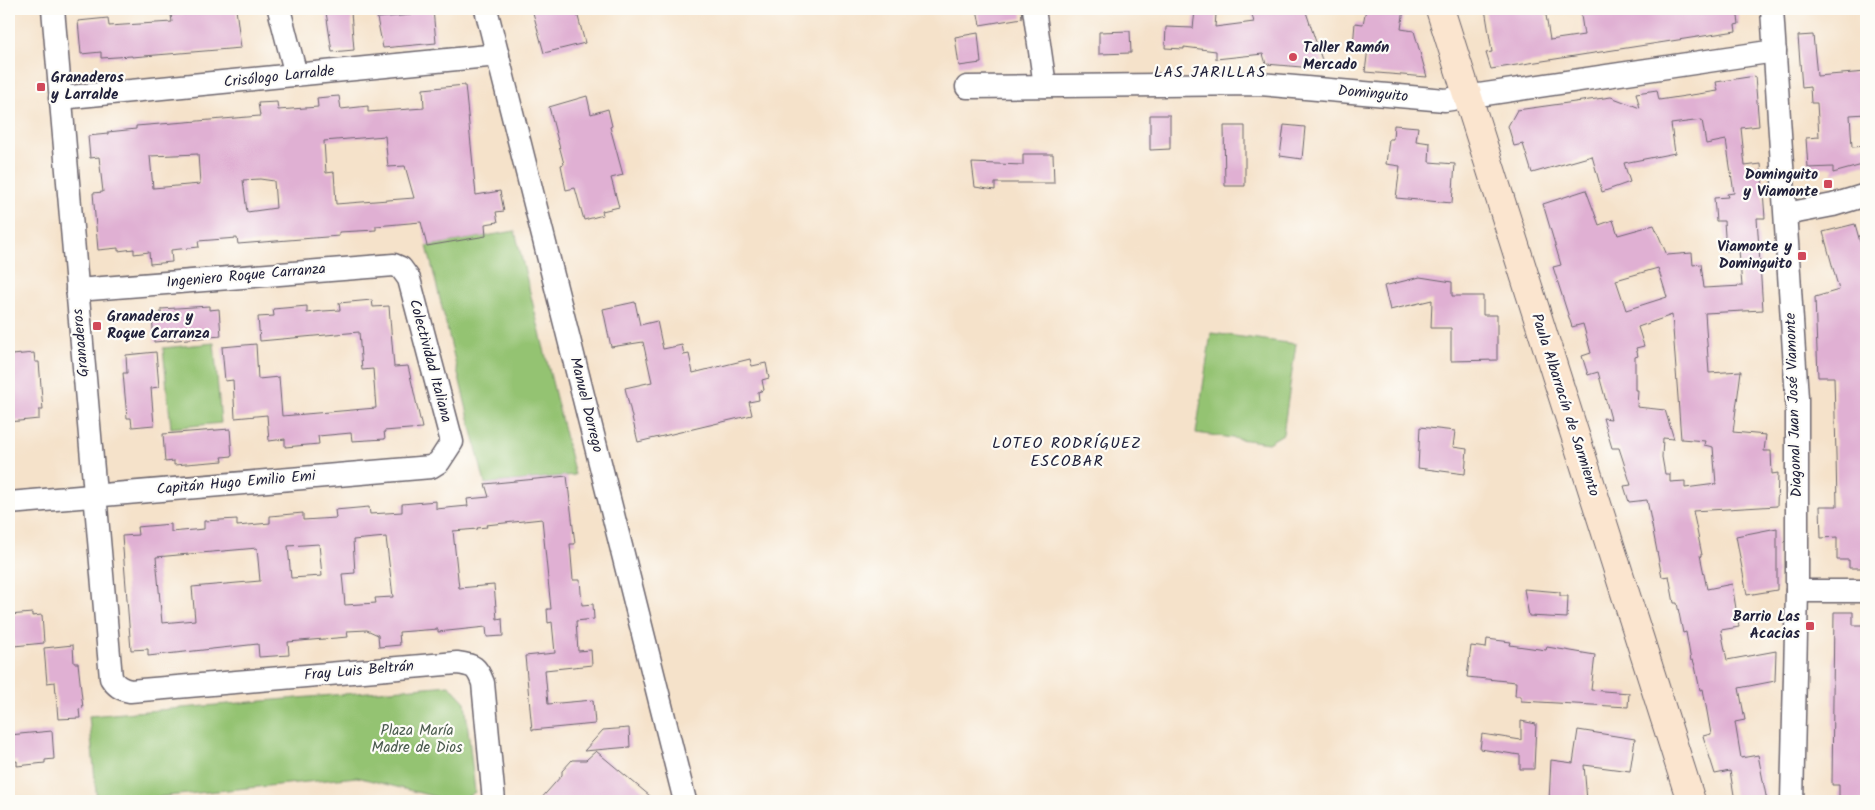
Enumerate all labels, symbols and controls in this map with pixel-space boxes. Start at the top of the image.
place label: Taller Ramón Mercado [1303,36,1389,77]
marker: Taller Ramón Mercado [1287,51,1299,63]
street label: Crisólogo Larralde [222,59,336,95]
district label: LAS JARILLAS [1154,60,1266,85]
place label: Granaderos y Larralde [50,66,124,107]
street label: Dominguito [1337,79,1409,109]
marker: Granaderos y Larralde [35,81,47,93]
place label: Dominguito y Viamonte [1742,163,1819,204]
marker: Dominguito y Viamonte [1822,178,1834,190]
place label: Viamonte y Dominguito [1717,235,1792,276]
marker: Viamonte y Dominguito [1796,250,1808,262]
street label: Ingeniero Roque Carranza [165,257,327,295]
street label: Colectividad Italiana [402,297,458,425]
place label: Granaderos y Roque Carranza [107,305,210,346]
street label: Granaderos [66,307,96,378]
street label: Paula Albarracín de Sarmiento [1524,310,1606,500]
street label: Diagonal Juan José Viamonte [1779,312,1809,498]
marker: Granaderos y Roque Carranza [91,320,103,332]
street label: Manuel Dorrego [563,355,609,455]
district label: LOTEO RODRÍGUEZ ESCOBAR [992,431,1142,474]
street label: Capitán Hugo Emilio Emi [156,464,318,502]
place label: Barrio Las Acacias [1733,605,1800,646]
marker: Barrio Las Acacias [1804,620,1816,632]
street label: Fray Luis Beltrán [303,654,415,688]
park label: Plaza María Madre de Dios [372,719,463,760]

